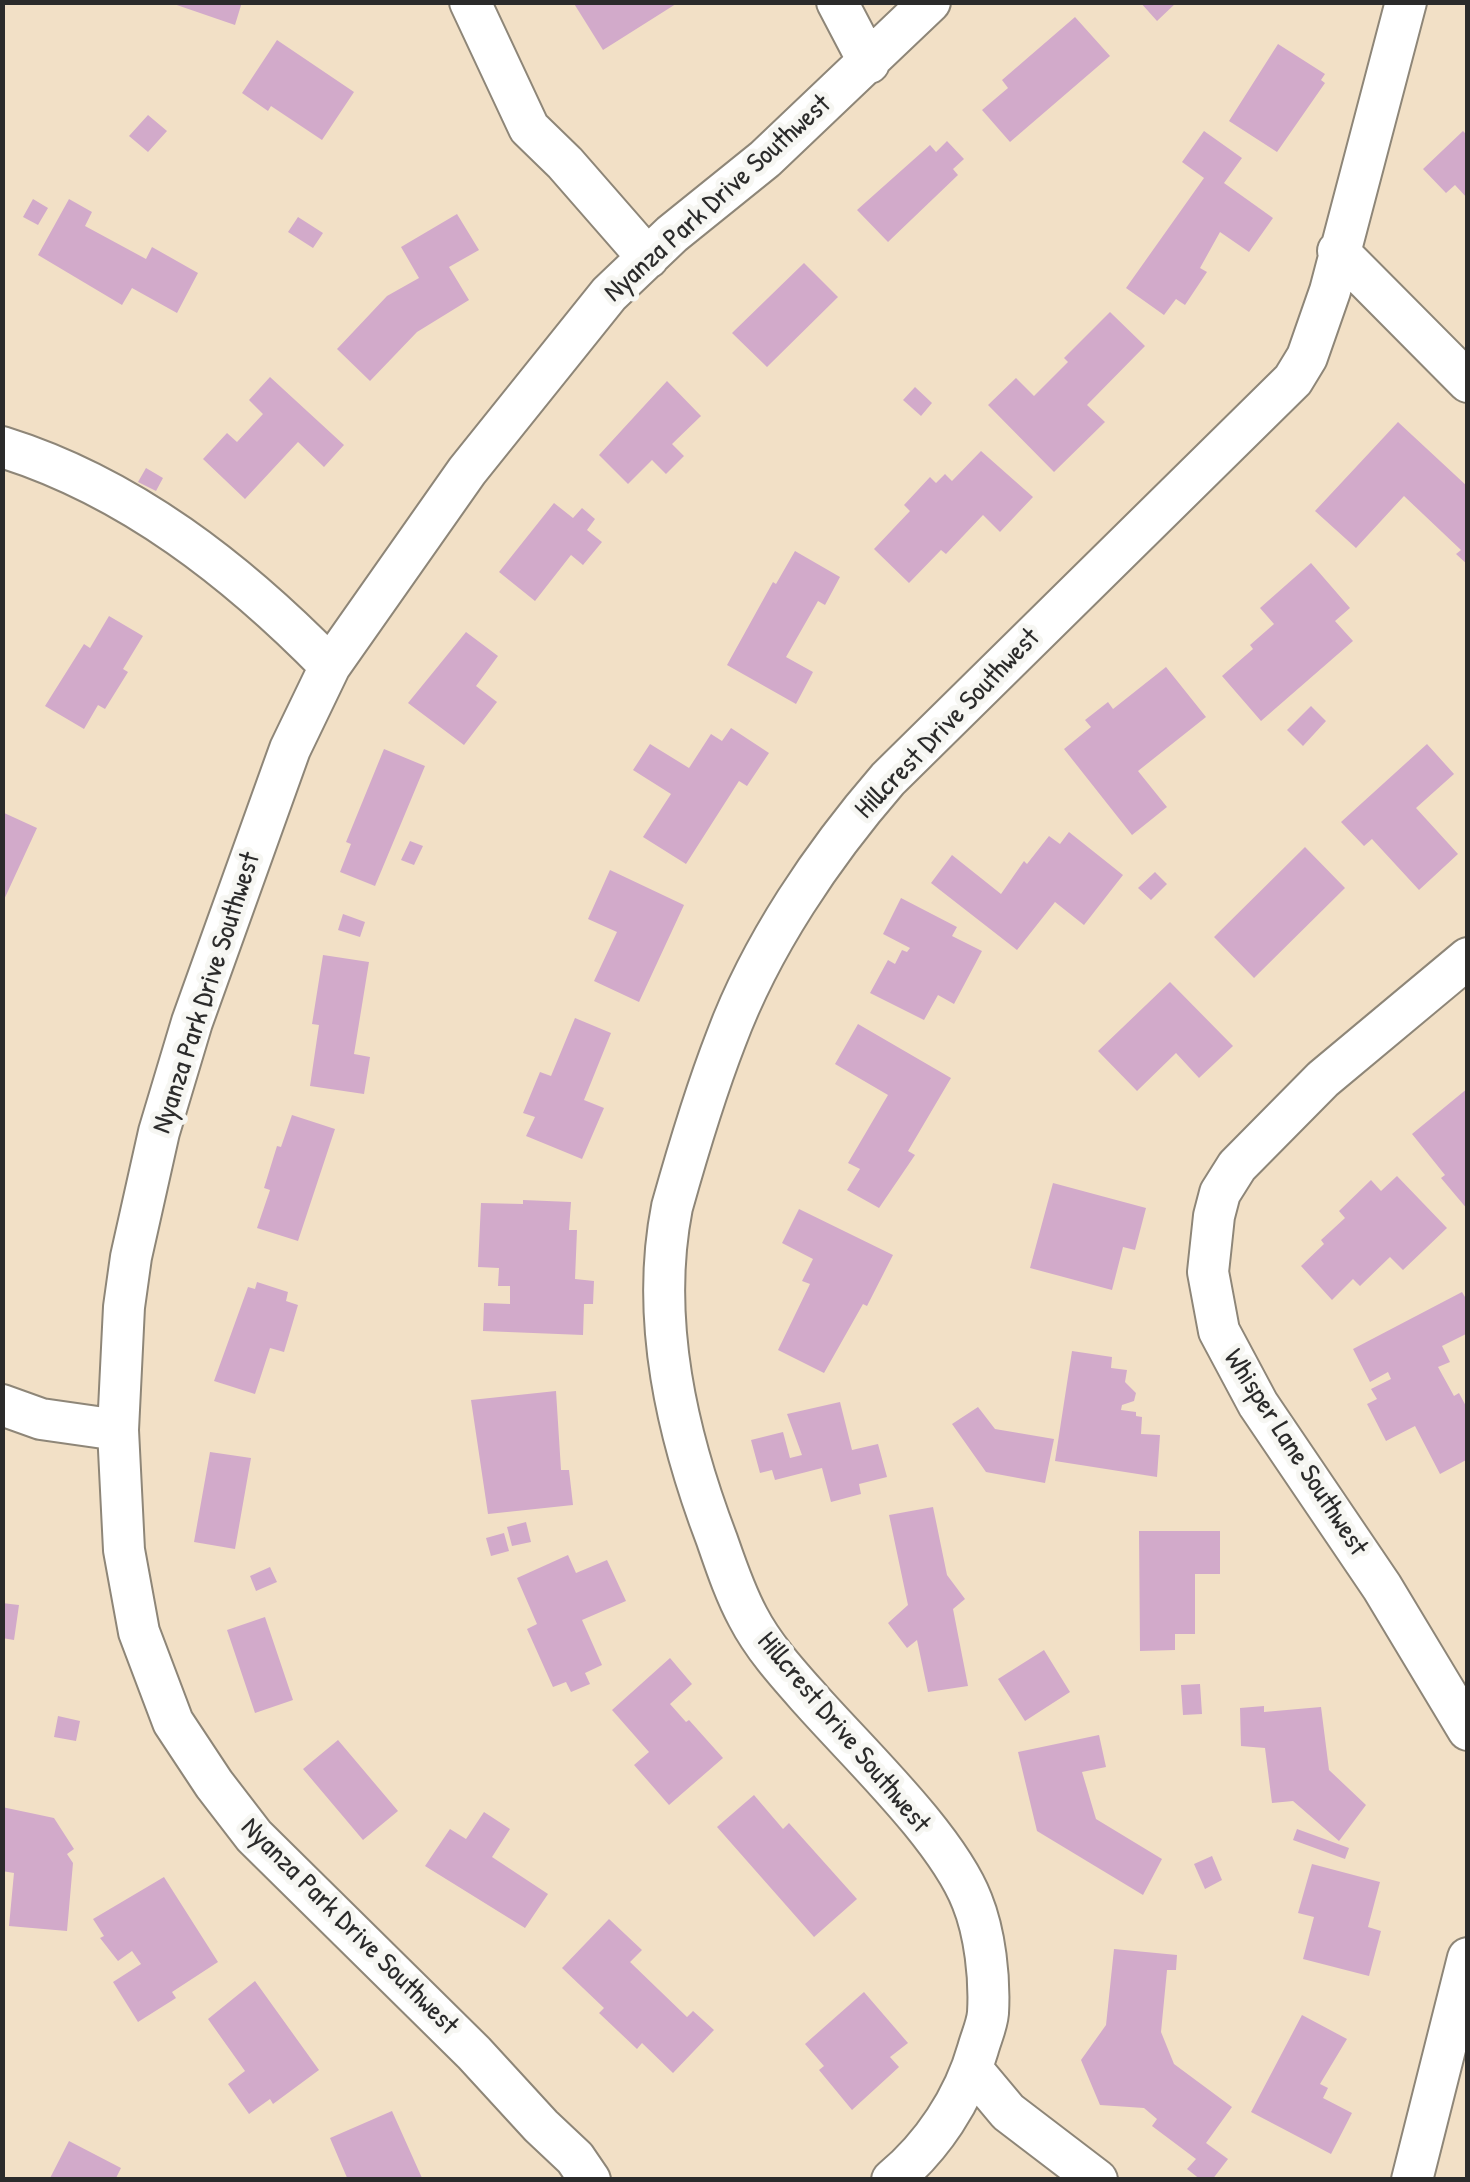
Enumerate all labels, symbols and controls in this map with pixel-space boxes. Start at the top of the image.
street label: Nyanza Park Drive Southwest [598,88,838,310]
street label: Hillcrest Drive Southwest [849,622,1047,826]
street label: Nyanza Park Drive Southwest [146,848,268,1138]
street label: Whisper Lane Southwest [1216,1344,1374,1562]
street label: Hillcrest Drive Southwest [749,1626,937,1840]
street label: Nyanza Park Drive Southwest [233,1811,465,2043]

